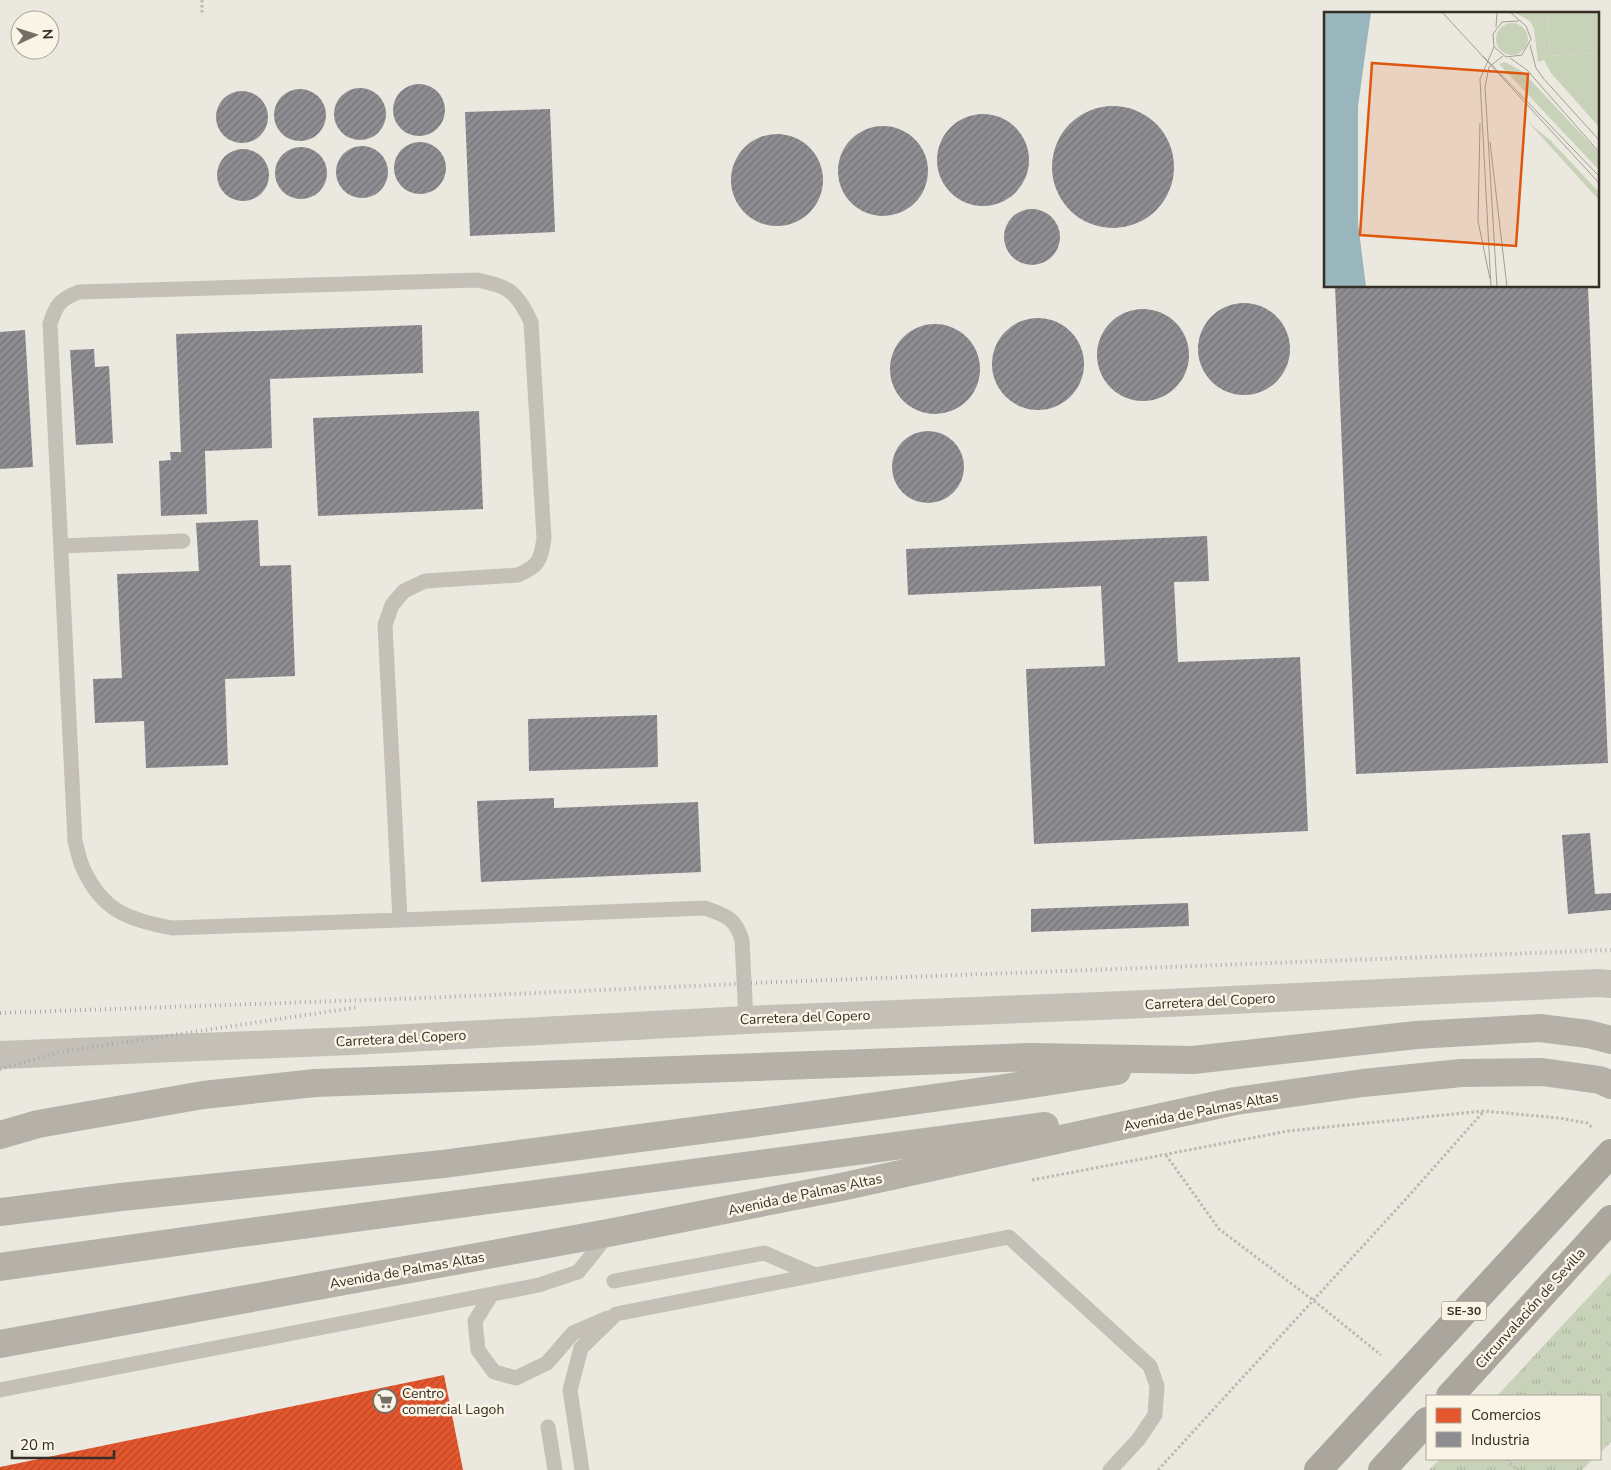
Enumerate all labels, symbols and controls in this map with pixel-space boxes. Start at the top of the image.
north arrow [10,10,60,60]
inset map [1324,12,1598,288]
text: N [38,28,57,40]
street label: Carretera del Copero [1144,989,1276,1014]
street label: Carretera del Copero [739,1006,871,1029]
street label: Carretera del Copero [335,1026,467,1051]
street label: Avenida de Palmas Altas [1122,1087,1280,1136]
street label: Avenida de Palmas Altas [726,1169,884,1220]
street label: Circunvalación de Sevilla [1471,1244,1590,1373]
street label: Avenida de Palmas Altas [328,1247,486,1293]
road number: SE-30 [1442,1302,1486,1320]
place label: Centro comercial Lagoh [402,1384,504,1419]
supermarket icon: Centro comercial Lagoh [372,1388,398,1414]
legend [1426,1395,1601,1460]
text: Comercios [1471,1405,1541,1425]
scale bar [12,1428,115,1460]
text: Industria [1471,1430,1530,1450]
text: 20 m [20,1435,55,1455]

